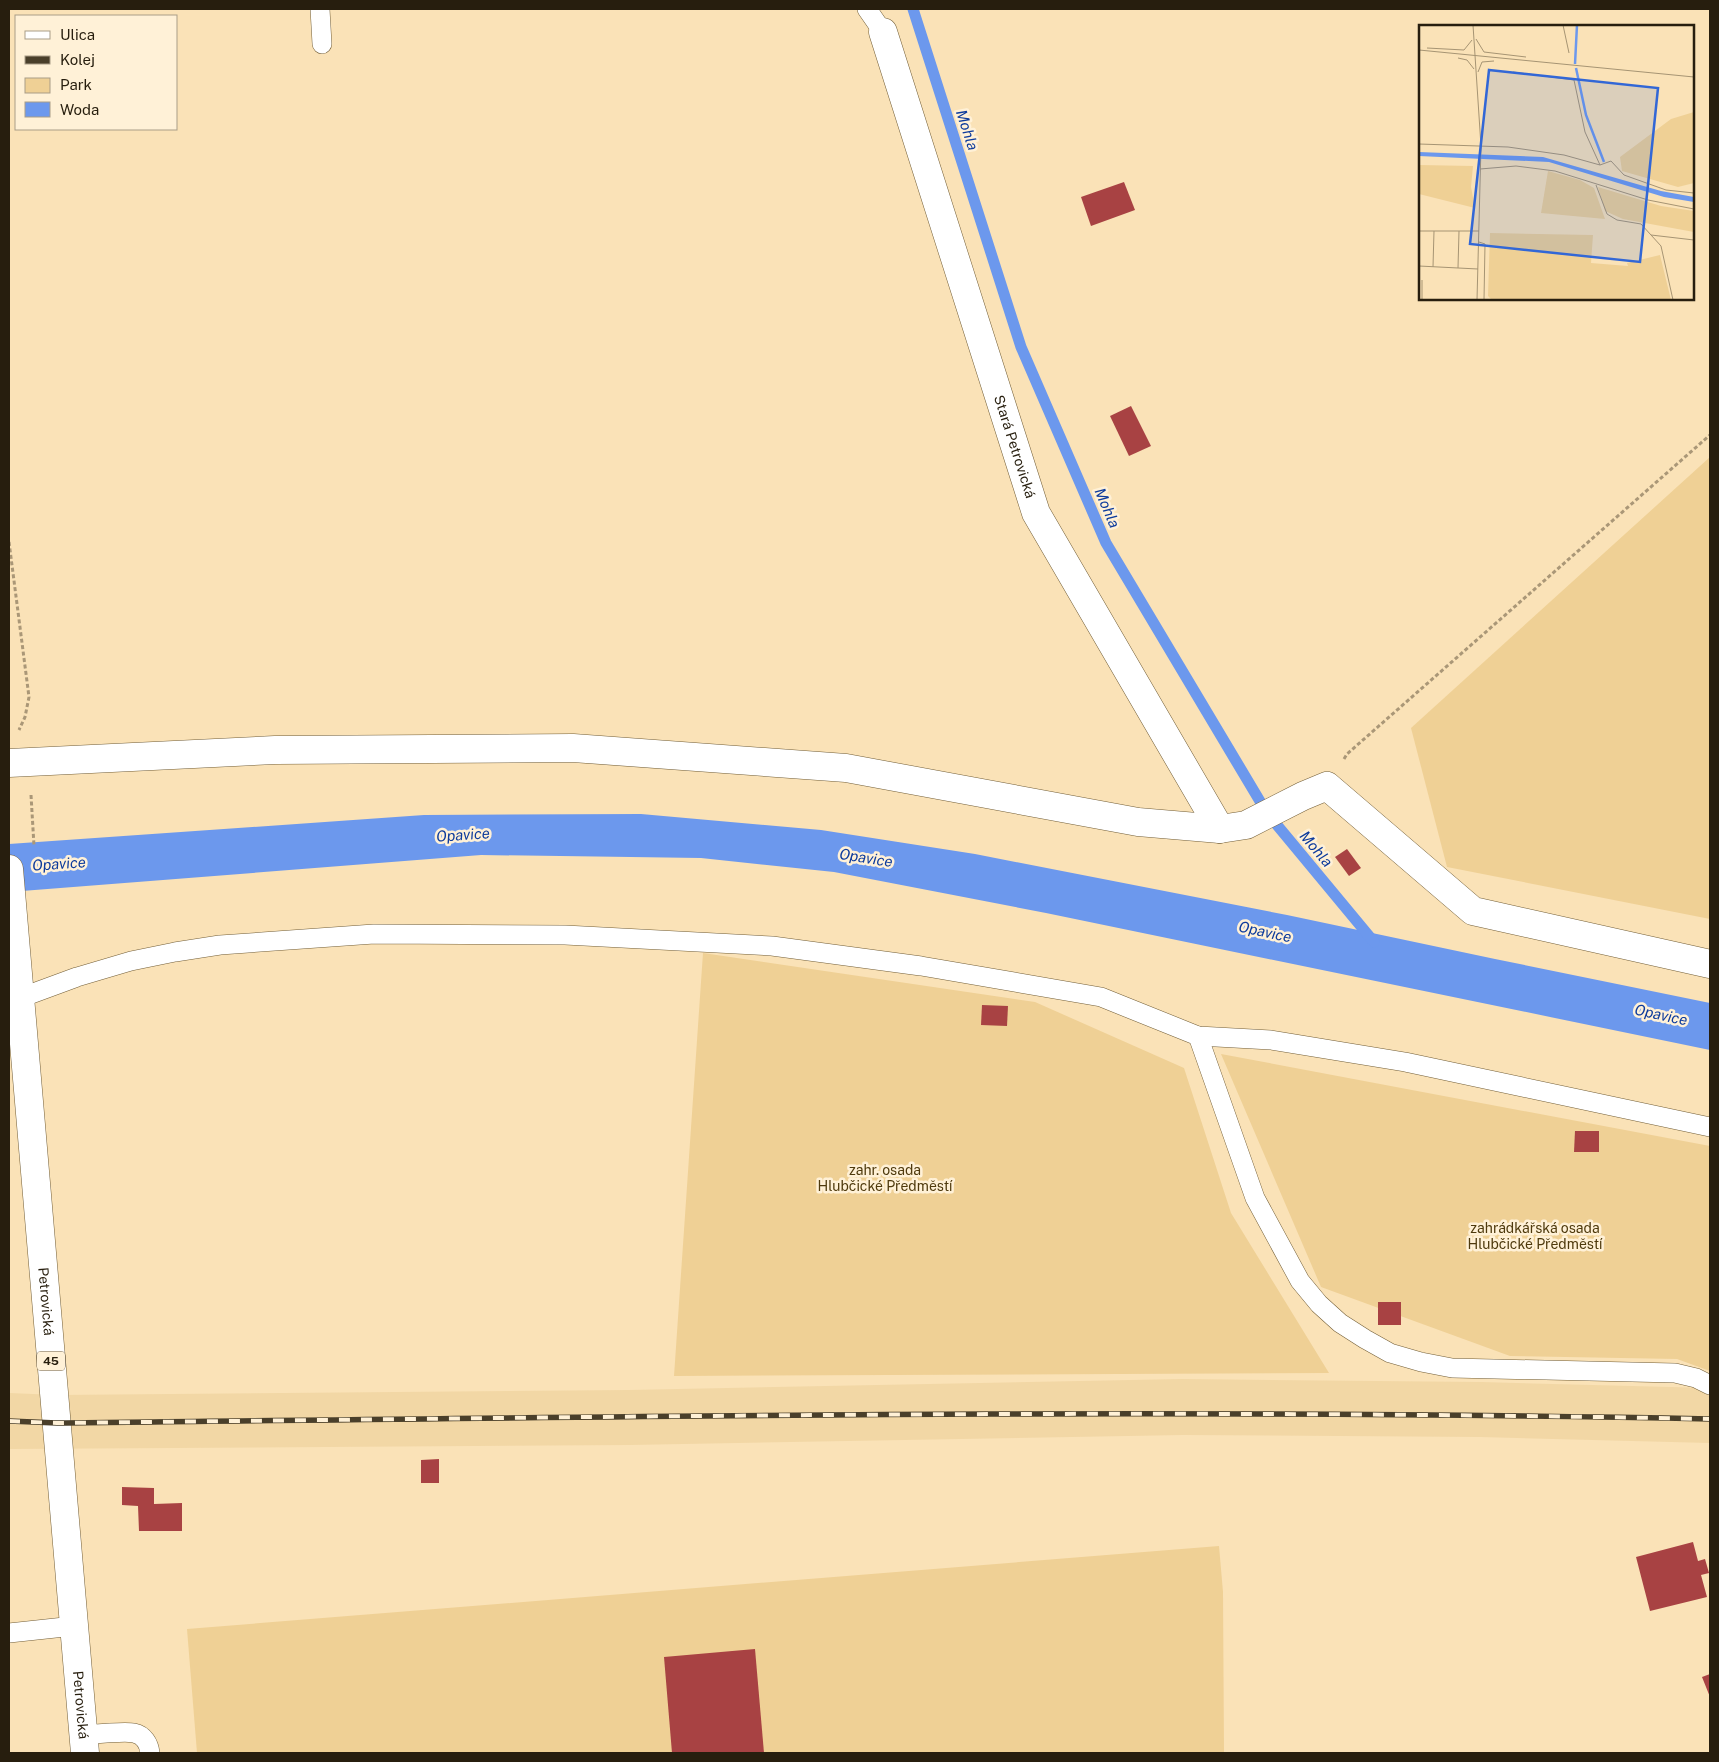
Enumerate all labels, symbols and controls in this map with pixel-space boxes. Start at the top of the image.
legend [15,15,178,130]
inset map [1419,25,1694,300]
text: Ulica [60,26,95,43]
text: Kolej [60,51,95,68]
text: Park [60,76,92,93]
text: Woda [60,101,99,118]
water label: Mohla [953,107,982,152]
street label: Stará Petrovická [991,393,1039,500]
water label: Mohla [1091,485,1123,530]
water label: Opavice [436,824,490,845]
water label: Mohla [1296,827,1336,870]
water label: Opavice [838,845,894,870]
water label: Opavice [32,853,86,874]
water label: Opavice [1237,918,1293,945]
water label: Opavice [1633,1001,1689,1028]
park label: zahr. osada Hlubčické Předměstí [817,1162,953,1194]
park label: zahrádkářská osada Hlubčické Předměstí [1467,1220,1603,1252]
street label: Petrovická [35,1267,57,1336]
road number: 45 [37,1352,65,1370]
street label: Petrovická [70,1670,92,1740]

